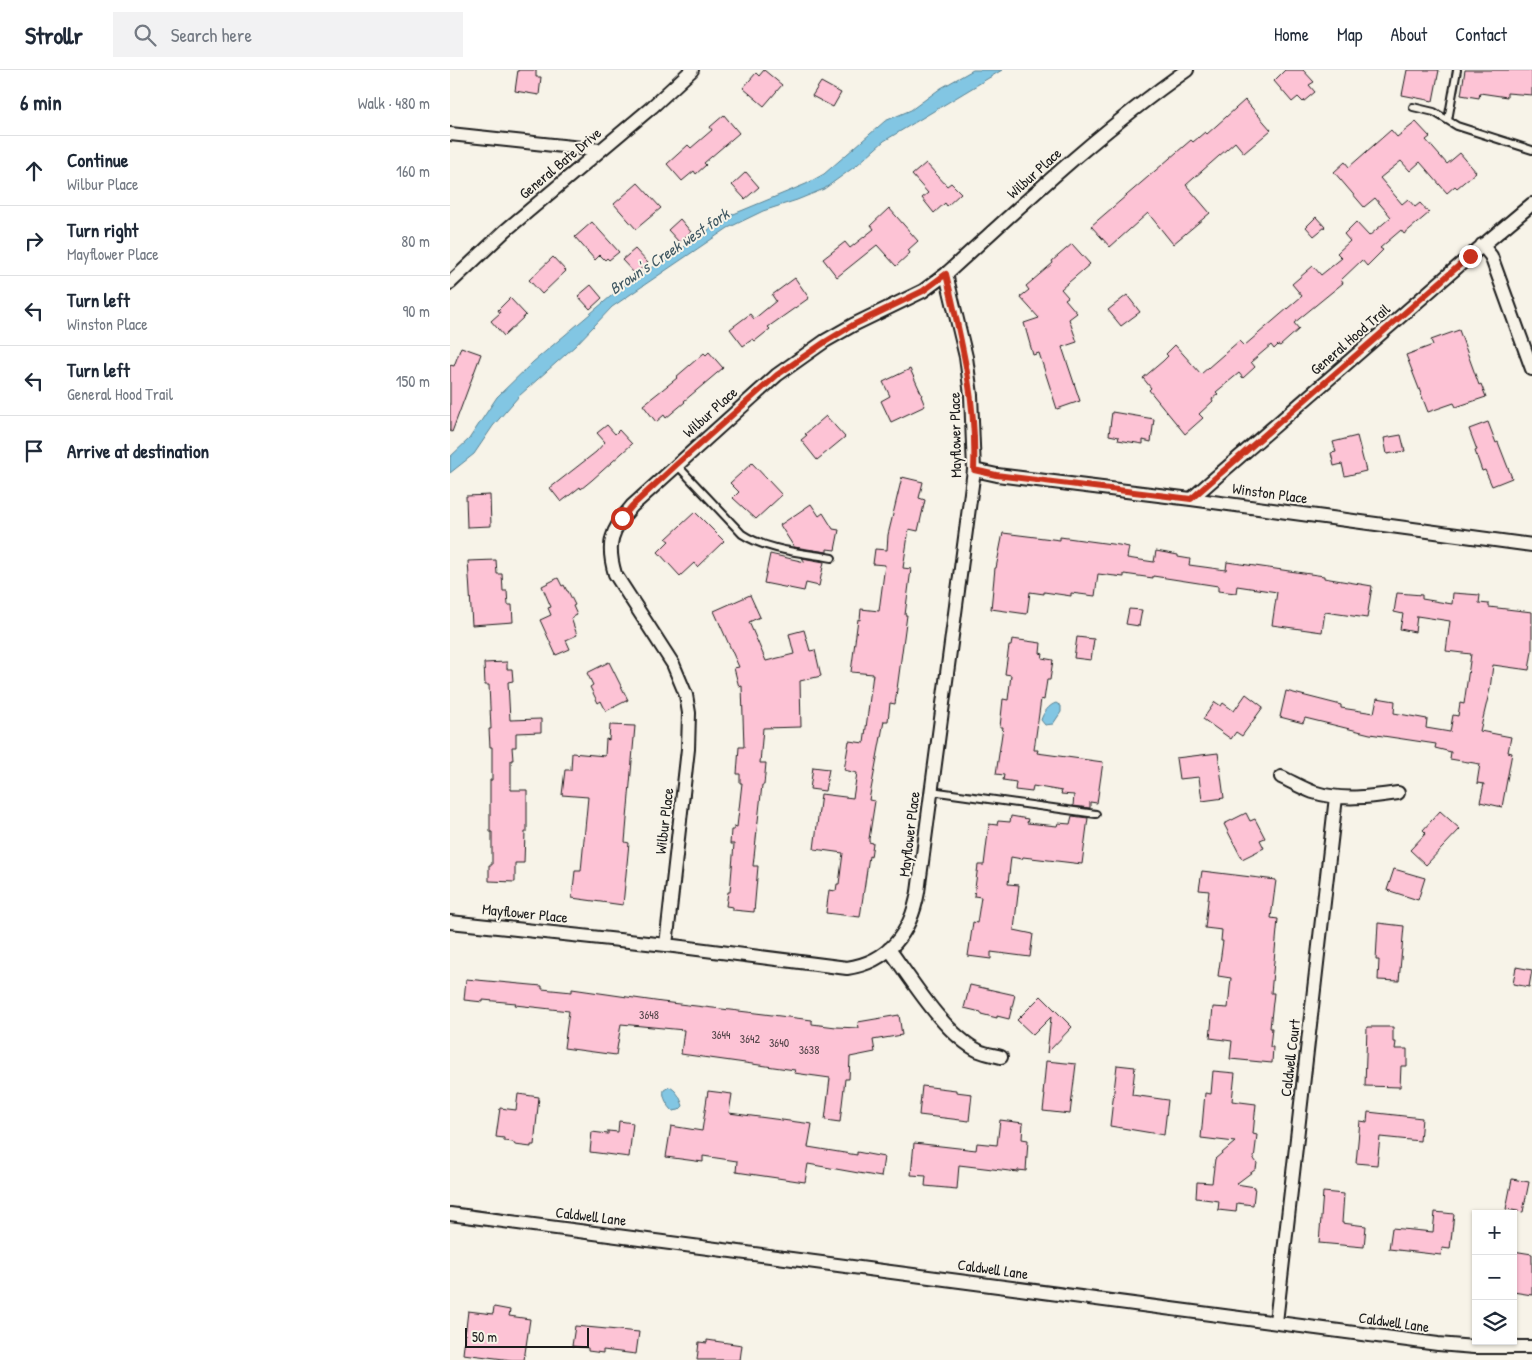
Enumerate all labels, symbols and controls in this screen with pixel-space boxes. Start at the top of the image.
search box [113,12,463,57]
text: Strollr [25,19,83,51]
icon: search [131,21,159,49]
text: Search here [171,22,252,48]
text: Home [1274,22,1309,47]
text: Map [1337,22,1362,47]
text: About [1390,22,1427,47]
text: Contact [1455,22,1507,47]
text: 6 min [20,88,62,117]
text: Walk · 480 m [358,92,430,114]
street label: General Bate Drive [514,122,606,204]
street label: Wilbur Place [1002,143,1066,203]
text: Continue [67,147,128,173]
icon: ahead [20,157,48,185]
text: 160 m [396,160,430,182]
text: Wilbur Place [67,173,138,195]
water label: Brown's Creek west fork [605,202,734,299]
text: Turn right [67,217,138,243]
icon: right [20,227,48,255]
text: 80 m [401,230,430,252]
text: Mayflower Place [67,243,159,265]
route end [1459,245,1482,268]
text: Turn left [67,287,130,313]
icon: left [20,297,48,325]
street label: General Hood Trail [1306,298,1394,380]
text: 90 m [402,300,430,322]
text: Winston Place [67,313,148,335]
text: Turn left [67,357,130,383]
icon: left [20,367,48,395]
text: 150 m [396,370,430,392]
street label: Wilbur Place [678,382,742,442]
text: General Hood Trail [67,383,173,405]
street label: Mayflower Place [944,392,966,478]
icon: arrive [20,437,48,465]
text: Arrive at destination [67,438,209,464]
street label: Winston Place [1231,477,1309,509]
route start [611,507,634,530]
street label: Wilbur Place [650,787,678,855]
street label: Mayflower Place [893,790,925,878]
street label: Mayflower Place [481,898,569,928]
house number: 3648 [639,1006,659,1023]
street label: Caldwell Court [1275,1017,1305,1098]
house number: 3644 [711,1026,731,1043]
house number: 3642 [740,1030,761,1047]
house number: 3640 [769,1034,789,1051]
house number: 3638 [799,1041,819,1058]
street label: Caldwell Lane [554,1201,628,1231]
map controls [1472,1210,1517,1345]
button: + [1472,1210,1517,1255]
street label: Caldwell Lane [956,1254,1030,1284]
button: − [1472,1255,1517,1300]
button: layers [1472,1300,1517,1345]
street label: Caldwell Lane [1357,1307,1431,1337]
scale bar [465,1325,589,1348]
text: 50 m [472,1327,497,1346]

